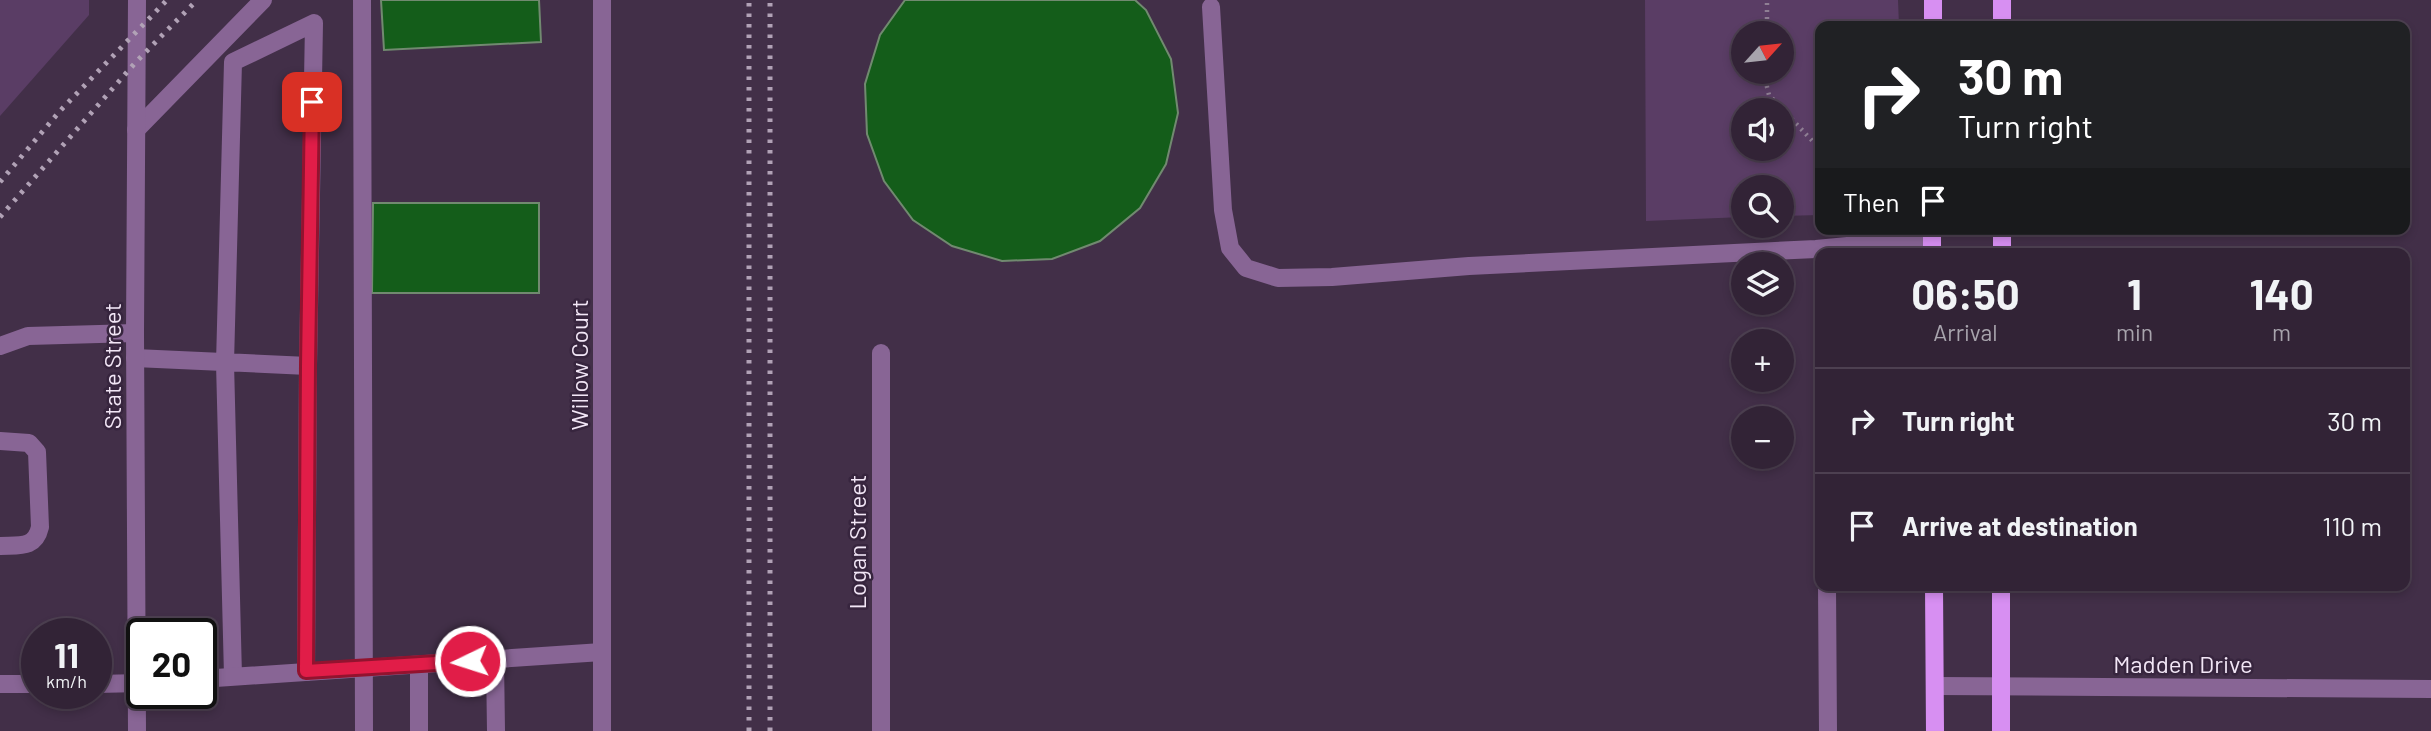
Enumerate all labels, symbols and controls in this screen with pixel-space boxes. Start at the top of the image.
north arrow [1731,21,1794,84]
map controls [1731,21,1794,469]
text: 30 m [1958,46,2063,105]
icon: right [1843,49,1934,140]
pin [282,72,342,132]
icon: arrive [293,83,331,121]
button: sound [1731,98,1794,161]
text: Turn right [1958,106,2093,144]
button: search [1731,175,1794,238]
icon: arrive [1914,182,1952,220]
text: Then [1843,186,1900,217]
button: layers [1731,252,1794,315]
text: 06:50 [1911,268,2020,318]
text: 1 [2127,268,2142,318]
text: 140 [2249,268,2314,318]
street label: Willow Court [564,299,593,431]
street label: State Street [97,303,126,429]
text: Arrival [1933,318,1998,346]
text: min [2116,318,2153,346]
text: m [2272,318,2291,346]
button: + [1731,329,1794,392]
icon: right [1843,402,1881,440]
text: Turn right [1902,405,2015,436]
text: 30 m [2327,405,2382,436]
button: − [1731,406,1794,469]
street label: Logan Street [842,474,871,610]
icon: arrive [1843,507,1881,545]
text: Arrive at destination [1902,510,2138,541]
text: 110 m [2322,510,2382,541]
speed limit sign: 20 [126,618,217,709]
position arrow [433,624,507,698]
text: 11 [54,633,79,675]
street label: Madden Drive [2113,649,2253,678]
text: km/h [46,670,87,692]

